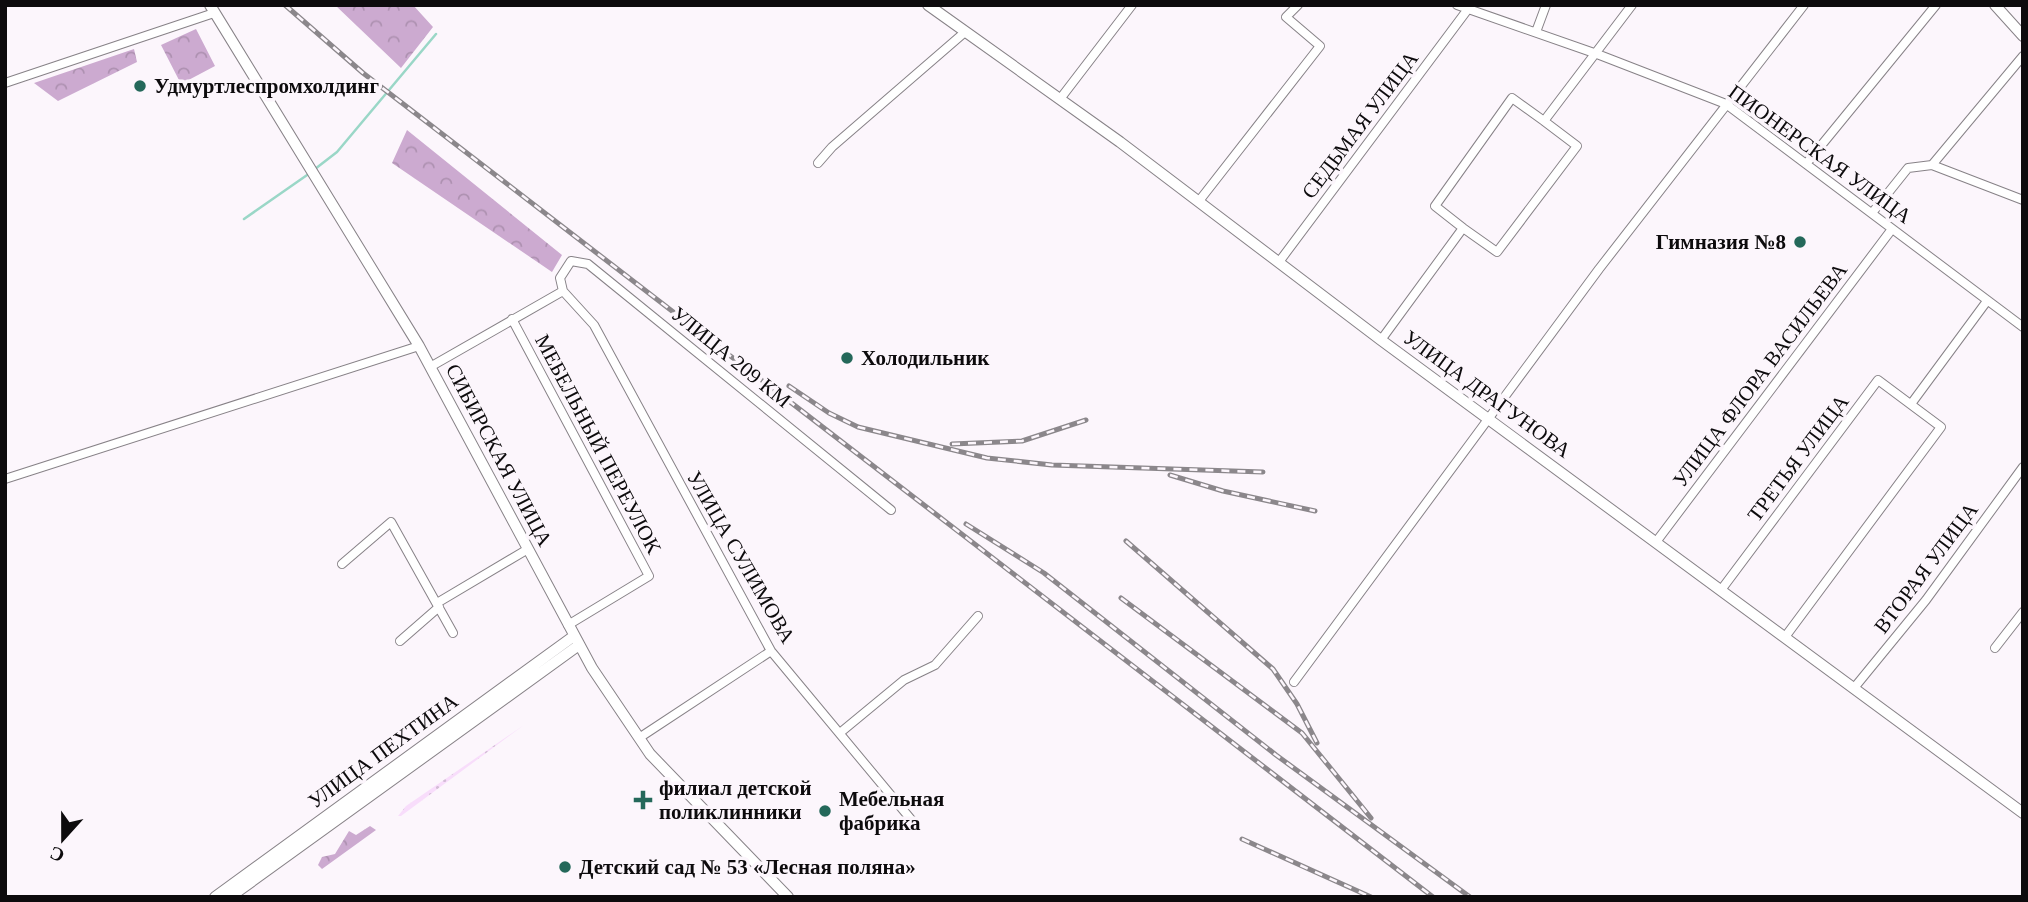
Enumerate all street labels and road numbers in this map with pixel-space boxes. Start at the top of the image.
street label: СЕДЬМАЯ УЛИЦА [1297,46,1424,203]
street label: ПИОНЕРСКАЯ УЛИЦА [1724,80,1917,229]
street label: УЛИЦА ФЛОРА ВАСИЛЬЕВА [1668,258,1853,492]
street label: УЛИЦА 209 КМ [666,301,796,413]
street label: УЛИЦА ДРАГУНОВА [1399,325,1576,463]
street label: МЕБЕЛЬНЫЙ ПЕРЕУЛОК [530,330,667,559]
street label: СИБИРСКАЯ УЛИЦА [441,360,558,551]
street label: ТРЕТЬЯ УЛИЦА [1742,389,1854,526]
street label: УЛИЦА СУЛИМОВА [682,467,801,648]
street label: ВТОРАЯ УЛИЦА [1869,497,1983,638]
street label: УЛИЦА ПЕХТИНА [304,688,463,813]

